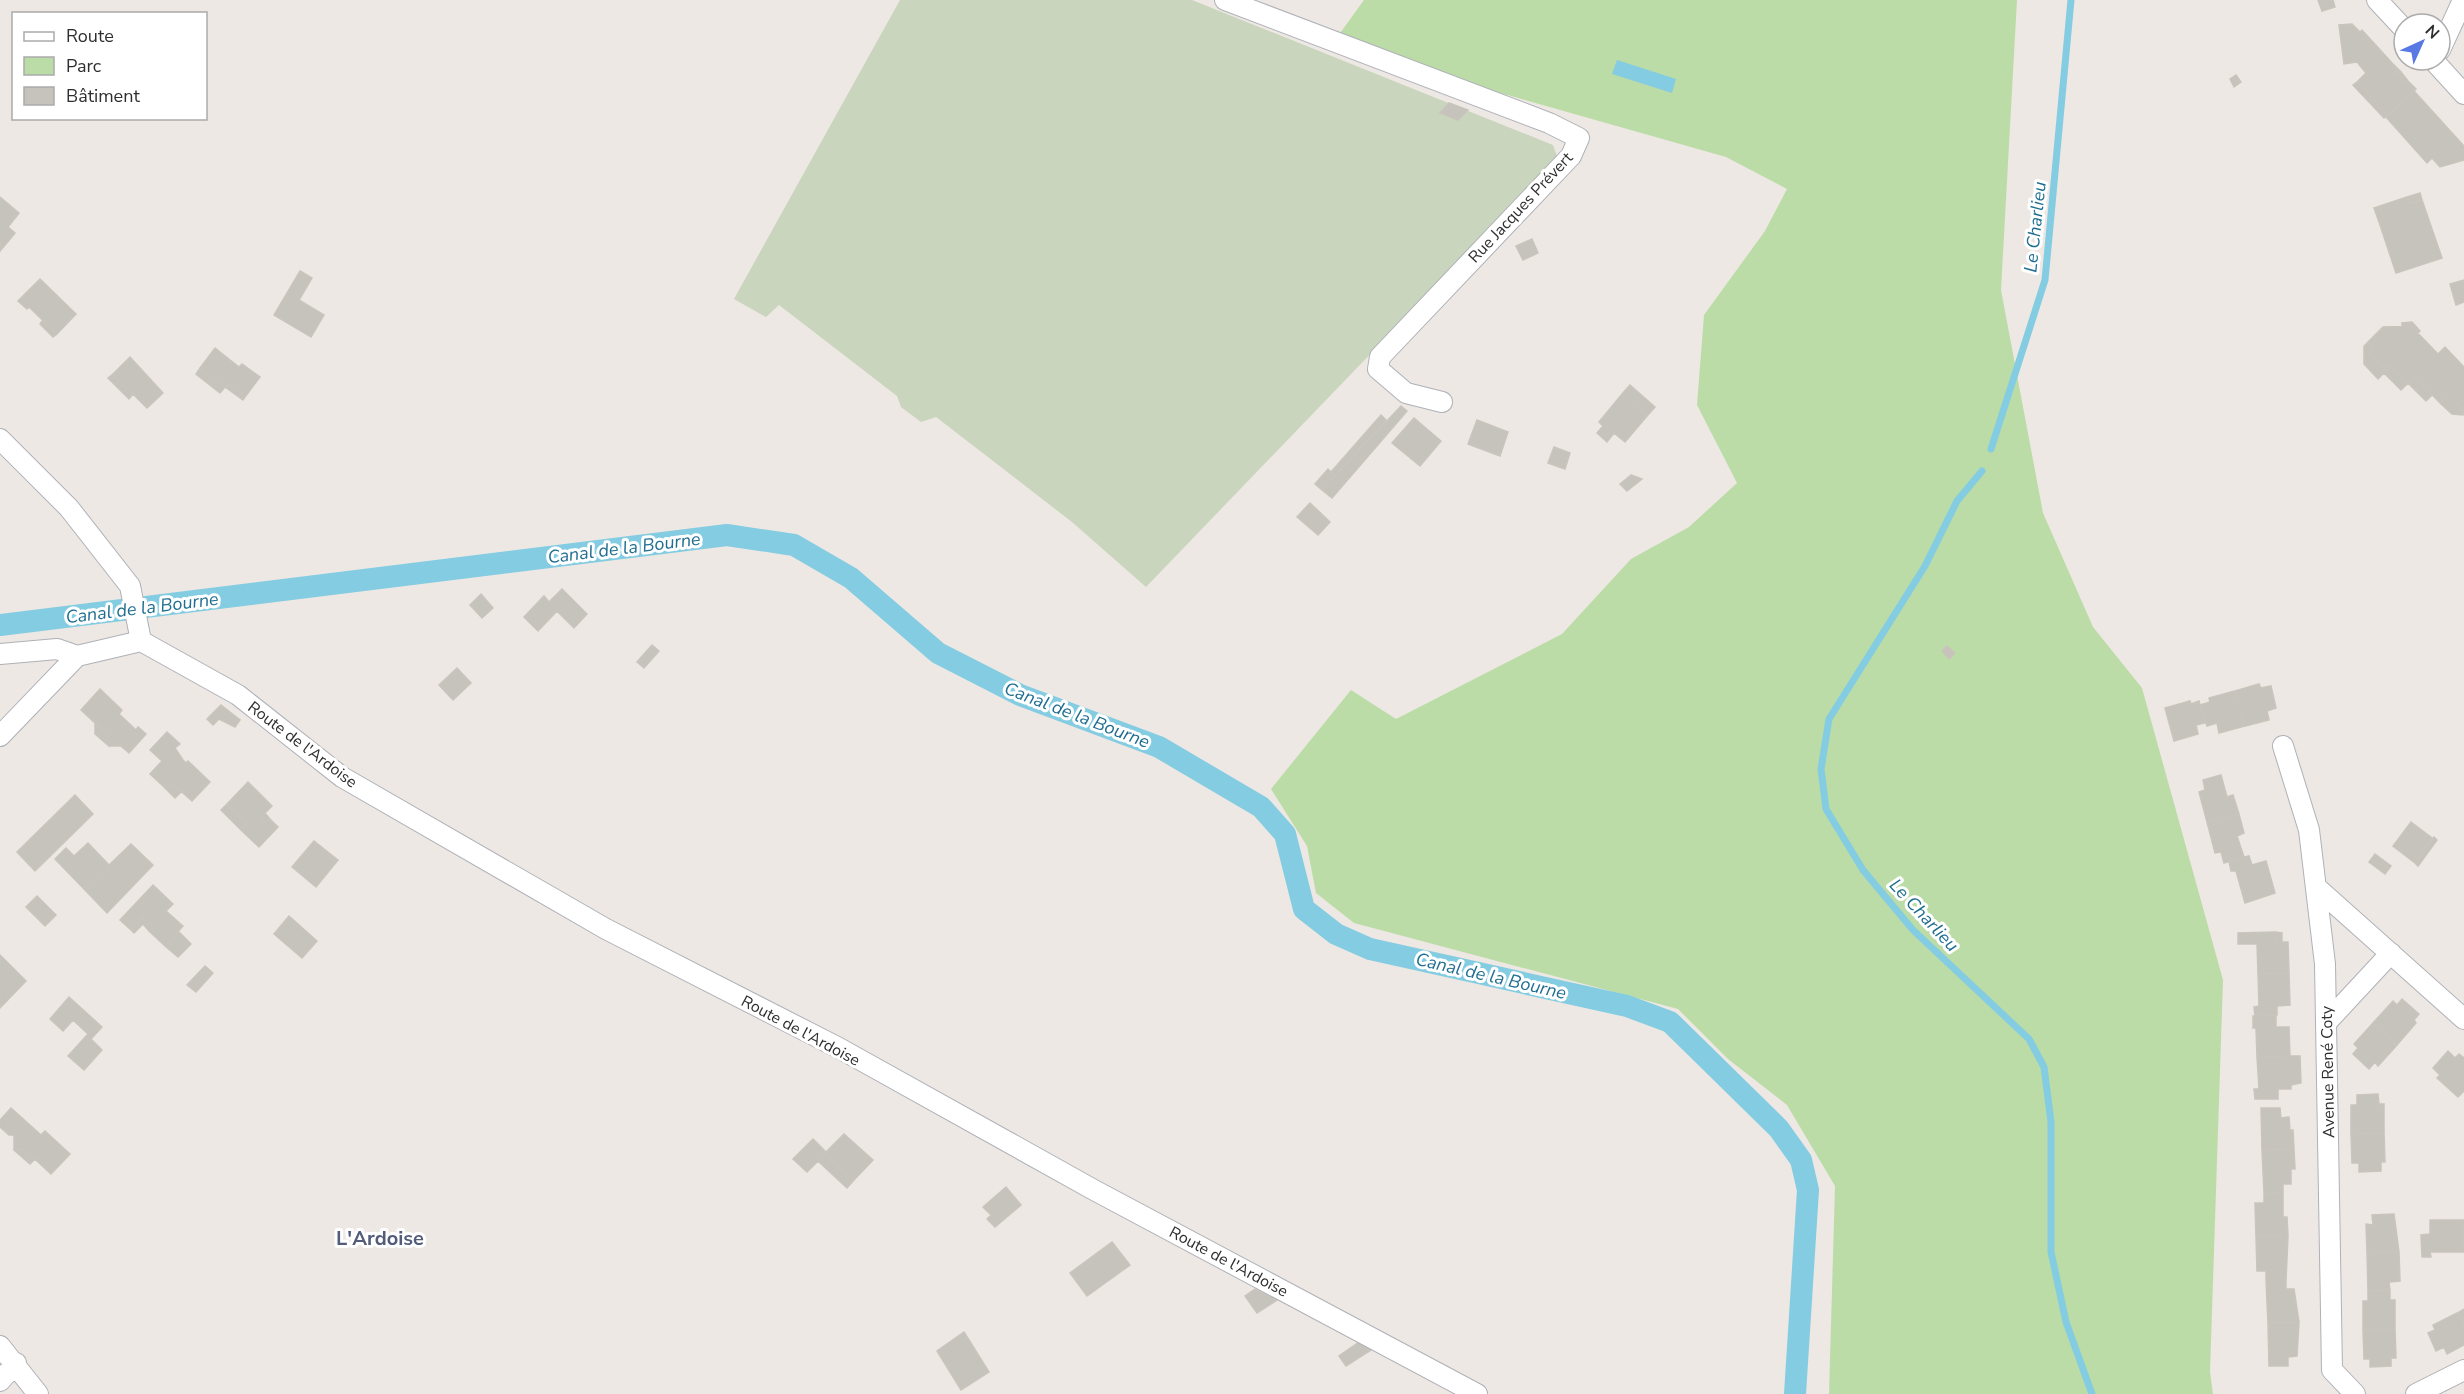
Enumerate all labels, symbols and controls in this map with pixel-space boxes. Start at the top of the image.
legend [12,12,207,120]
north arrow [2392,12,2452,72]
text: N [2420,20,2444,44]
text: Route [66,24,114,48]
text: Parc [66,54,101,78]
text: Bâtiment [66,84,140,108]
street label: Rue Jacques Prévert [1464,147,1578,268]
water label: Le Charlieu [2018,180,2052,274]
water label: Canal de la Bourne [546,527,702,569]
water label: Canal de la Bourne [64,587,220,629]
water label: Canal de la Bourne [1001,676,1153,754]
street label: Route de l'Ardoise [243,696,362,793]
water label: Le Charlieu [1884,873,1964,957]
water label: Canal de la Bourne [1413,947,1569,1005]
street label: Route de l'Ardoise [737,990,864,1071]
street label: Avenue René Coty [2316,1005,2340,1138]
street label: Route de l'Ardoise [1165,1221,1292,1302]
district label: L'Ardoise [336,1225,424,1252]

